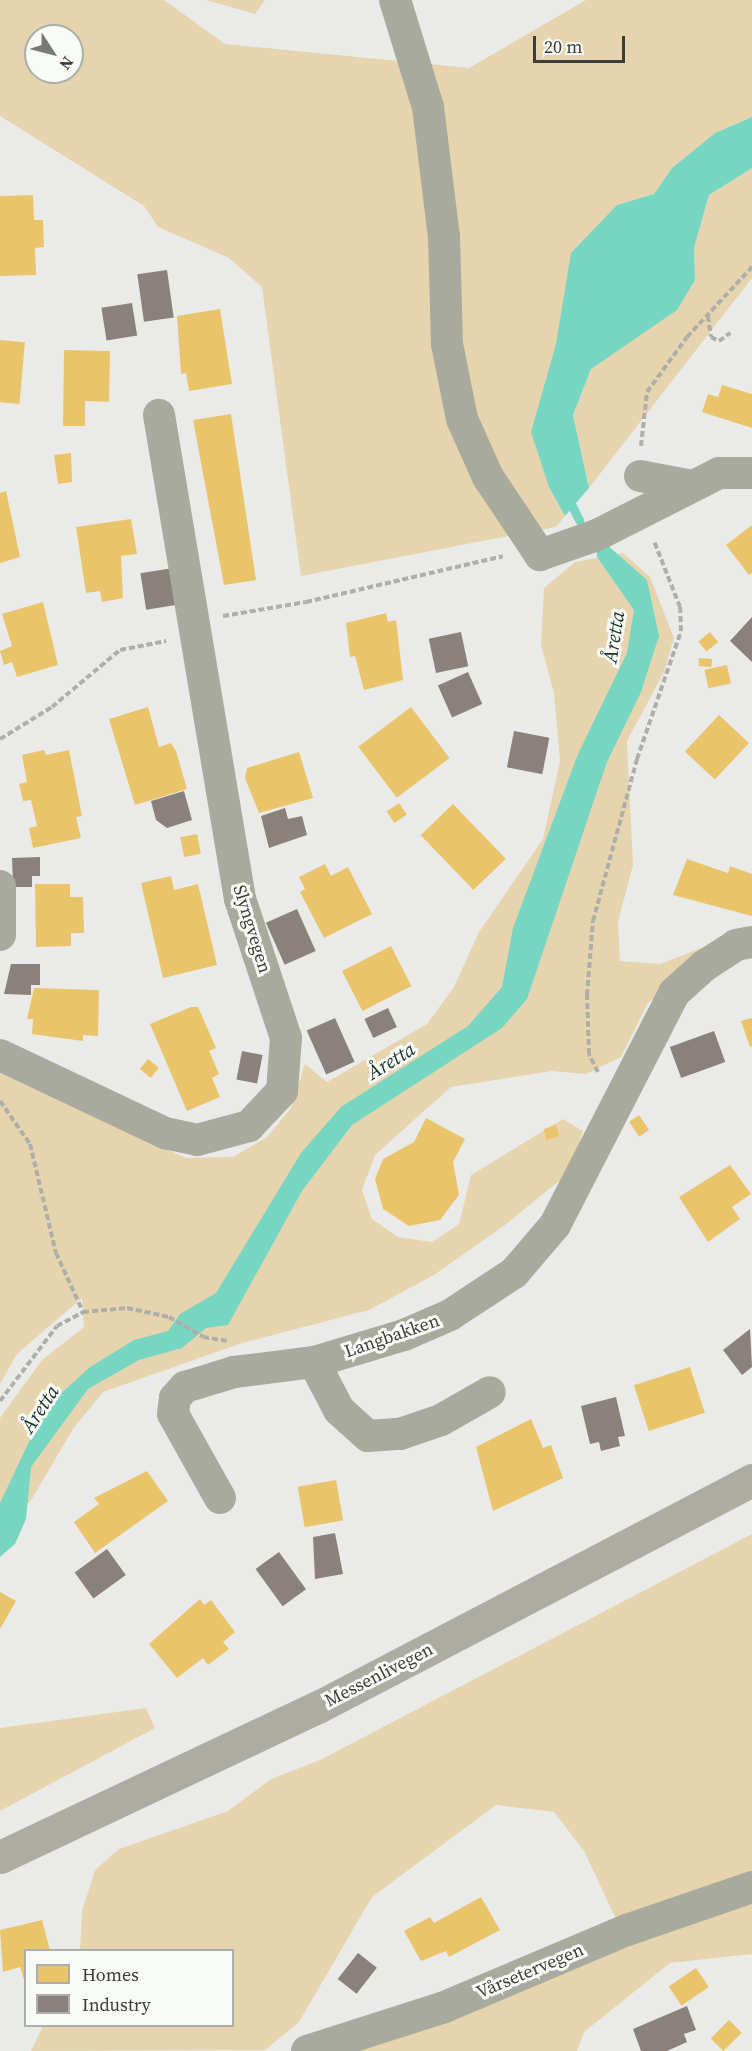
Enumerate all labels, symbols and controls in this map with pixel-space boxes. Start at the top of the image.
north arrow [24,24,84,84]
scale bar [536,24,628,62]
text: 20 m [544,34,582,59]
text: N [55,52,79,75]
water label: Åretta [598,609,630,665]
street label: Slyngvegen [228,882,276,976]
water label: Åretta [362,1037,420,1085]
street label: Langbakken [342,1310,442,1362]
water label: Åretta [16,1381,64,1437]
street label: Messenlivegen [321,1639,437,1711]
street label: Vårsetervegen [473,1939,587,2003]
legend [24,1949,234,2027]
text: Homes [82,1962,139,1987]
text: Industry [82,1992,151,2017]

